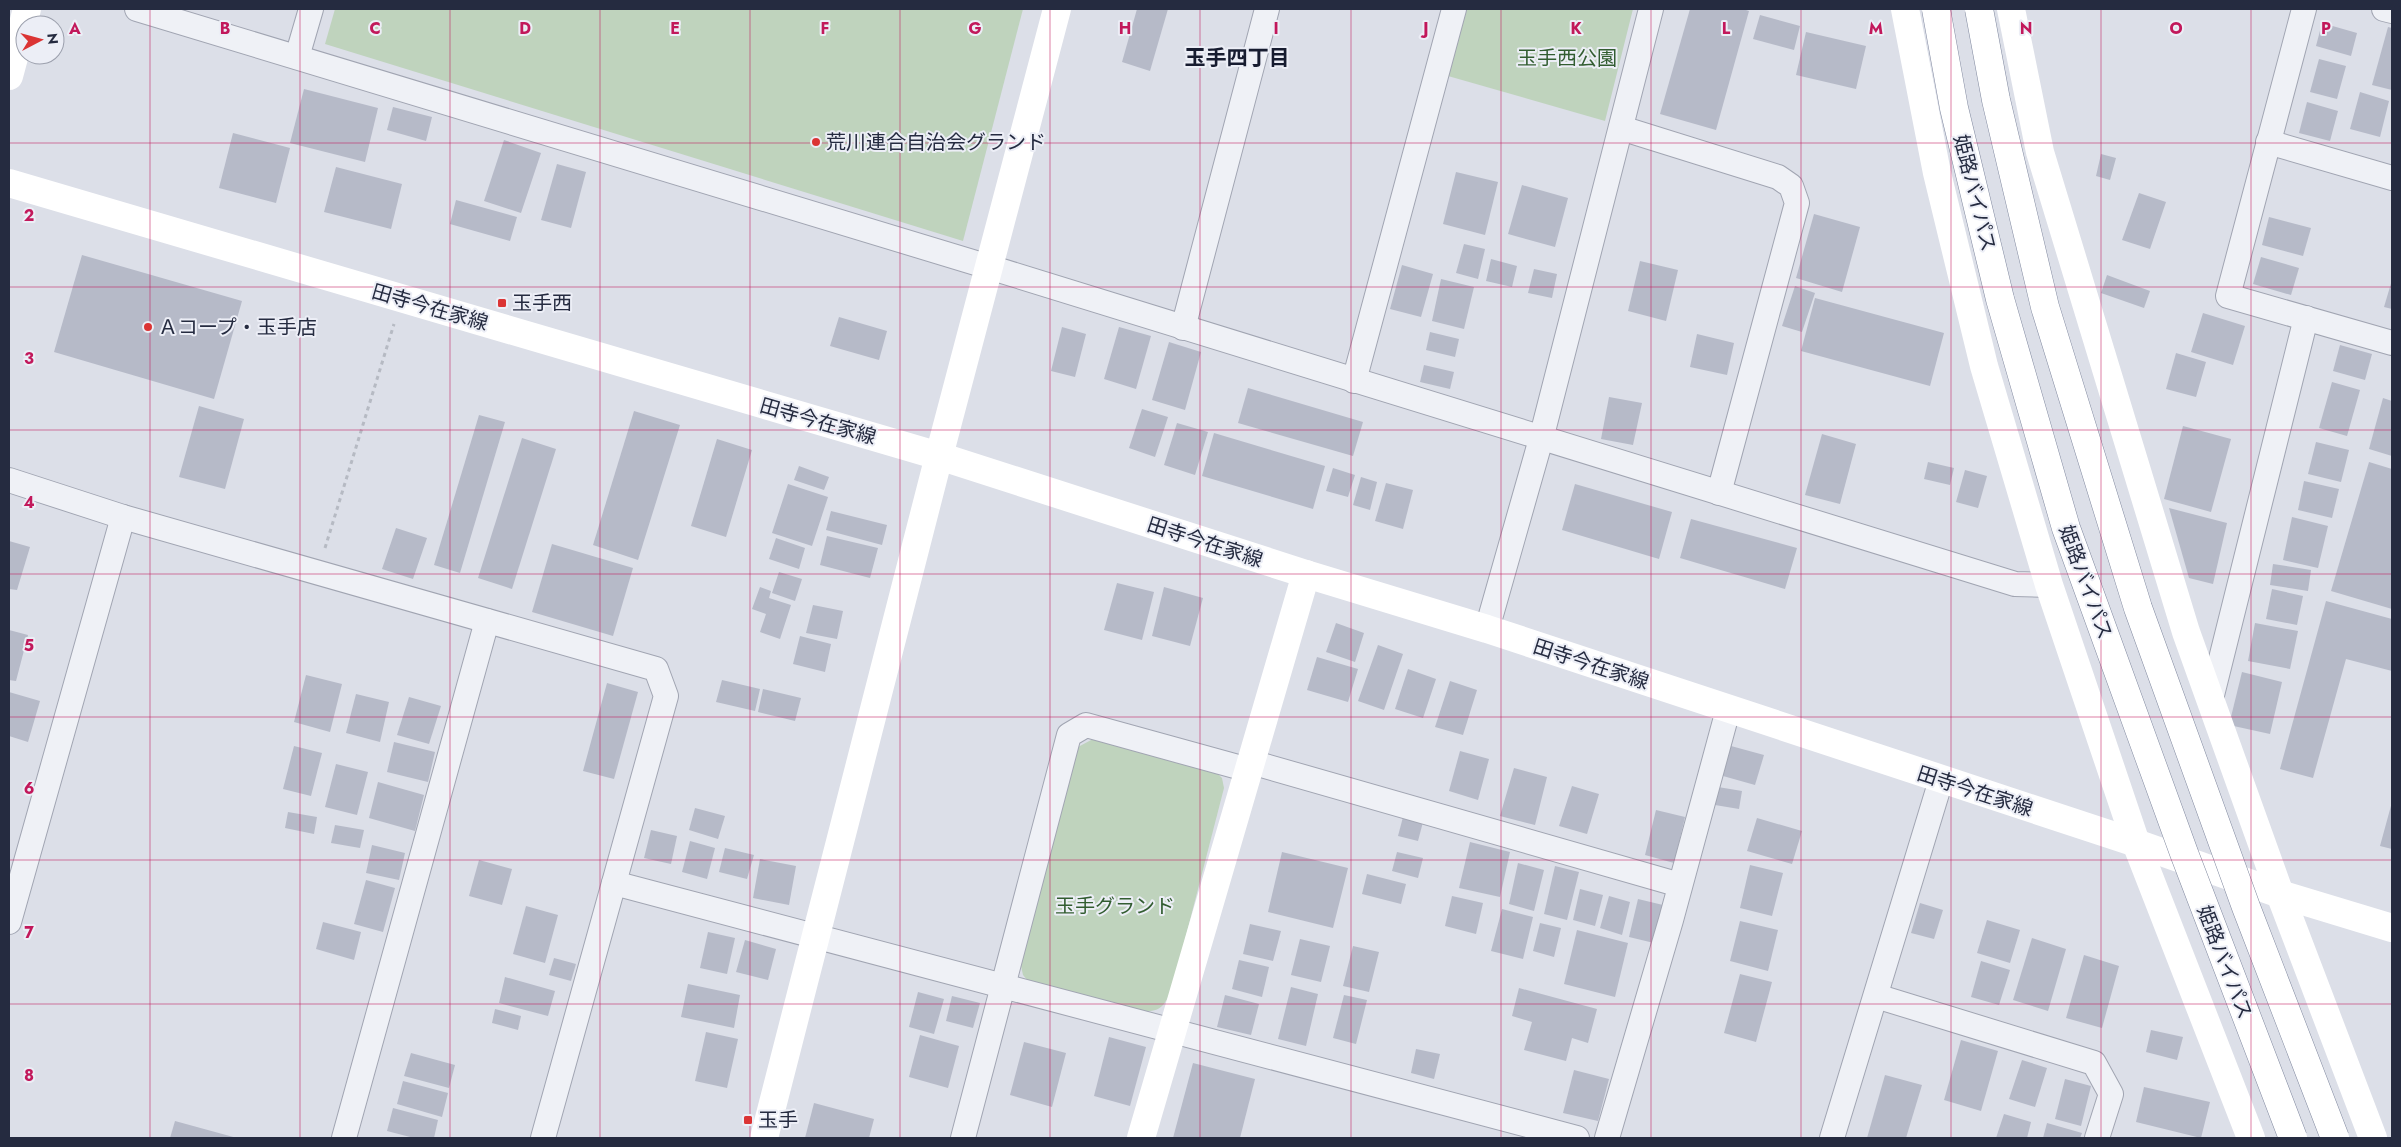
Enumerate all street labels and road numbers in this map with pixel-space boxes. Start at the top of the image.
street label: 姫路バイパス [1946,132,2003,255]
street label: 田寺今在家線 [368,277,492,338]
street label: 田寺今在家線 [756,391,880,452]
street label: 田寺今在家線 [1143,510,1266,575]
street label: 姫路バイパス [2051,521,2120,643]
street label: 田寺今在家線 [1529,632,1652,697]
street label: 田寺今在家線 [1913,759,2036,824]
street label: 姫路バイパス [2190,901,2260,1023]

